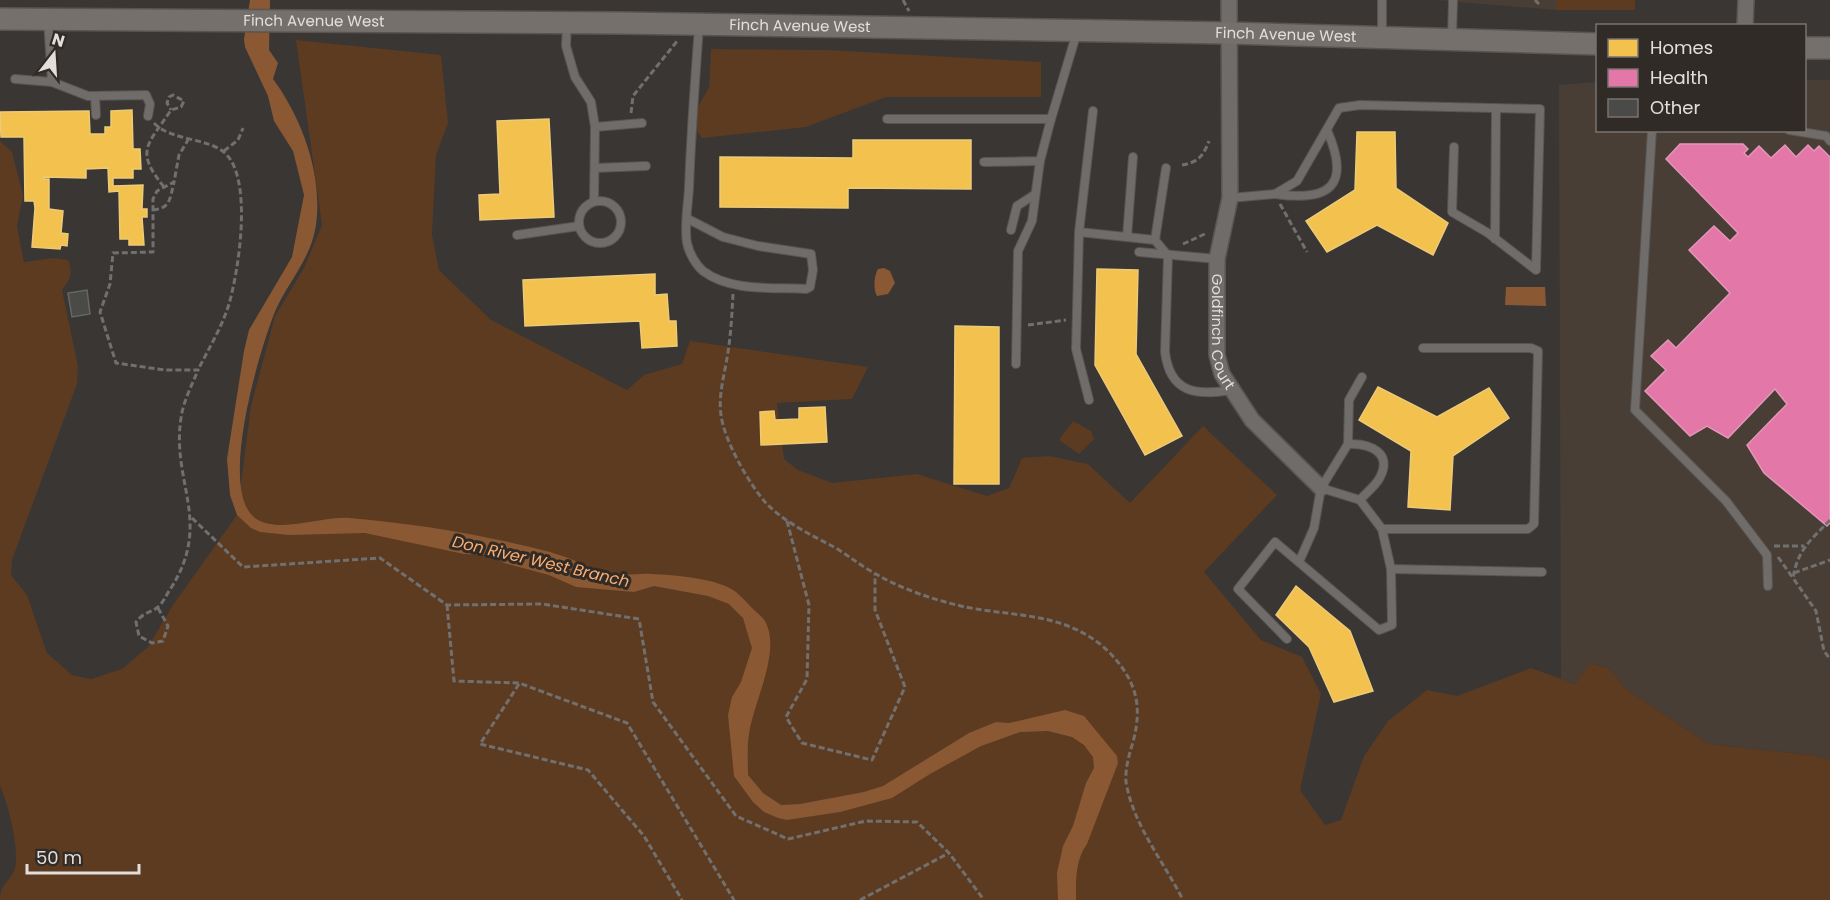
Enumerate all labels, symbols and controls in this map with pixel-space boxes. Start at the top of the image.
street label: Finch Avenue West [243,10,385,31]
street label: Finch Avenue West [729,14,871,37]
street label: Finch Avenue West [1215,22,1357,47]
north arrow [24,24,84,84]
legend [1596,24,1806,132]
text: N [49,27,67,53]
text: Homes [1650,35,1713,60]
text: Health [1650,65,1708,90]
text: Other [1650,95,1700,120]
street label: Goldfinch Court [1206,274,1240,394]
water label: Don River West Branch [450,530,632,593]
scale bar [27,837,140,875]
text: 50 m [36,845,82,870]

